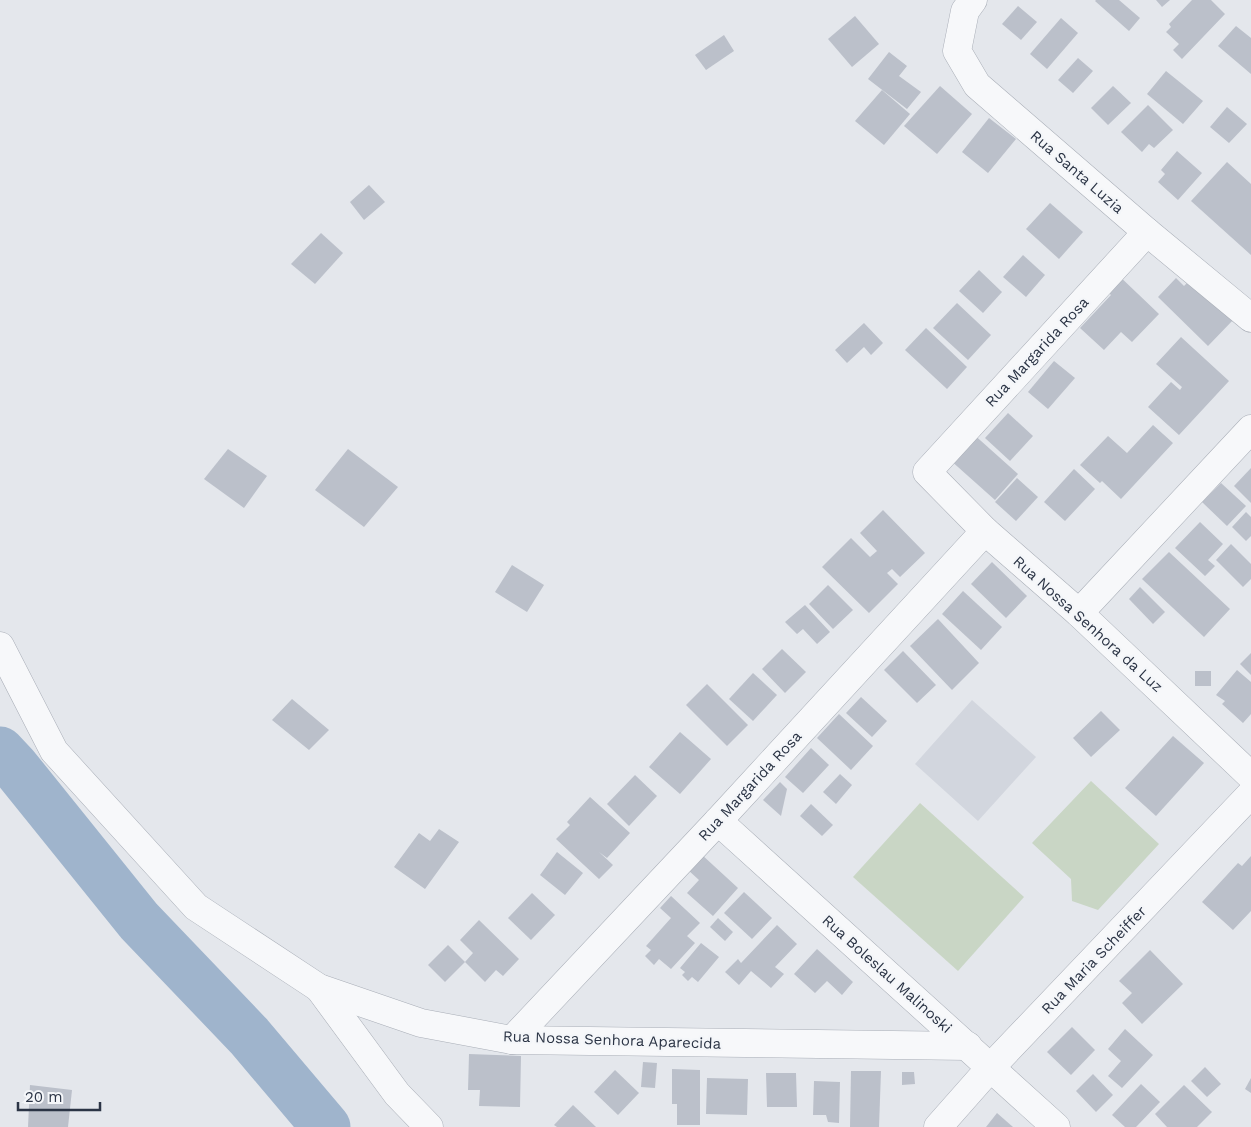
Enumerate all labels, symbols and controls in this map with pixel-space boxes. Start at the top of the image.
street label: Rua Santa Luzia [1027,127,1128,218]
street label: Rua Margarida Rosa [981,293,1093,411]
street label: Rua Nossa Senhora da Luz [1010,552,1166,696]
street label: Rua Margarida Rosa [694,727,806,845]
street label: Rua Maria Scheiffer [1038,902,1150,1018]
street label: Rua Boleslau Malinoski [818,911,956,1037]
street label: Rua Nossa Senhora Aparecida [503,1027,722,1053]
scale bar [18,1080,100,1112]
text: 20 m [25,1088,63,1106]

